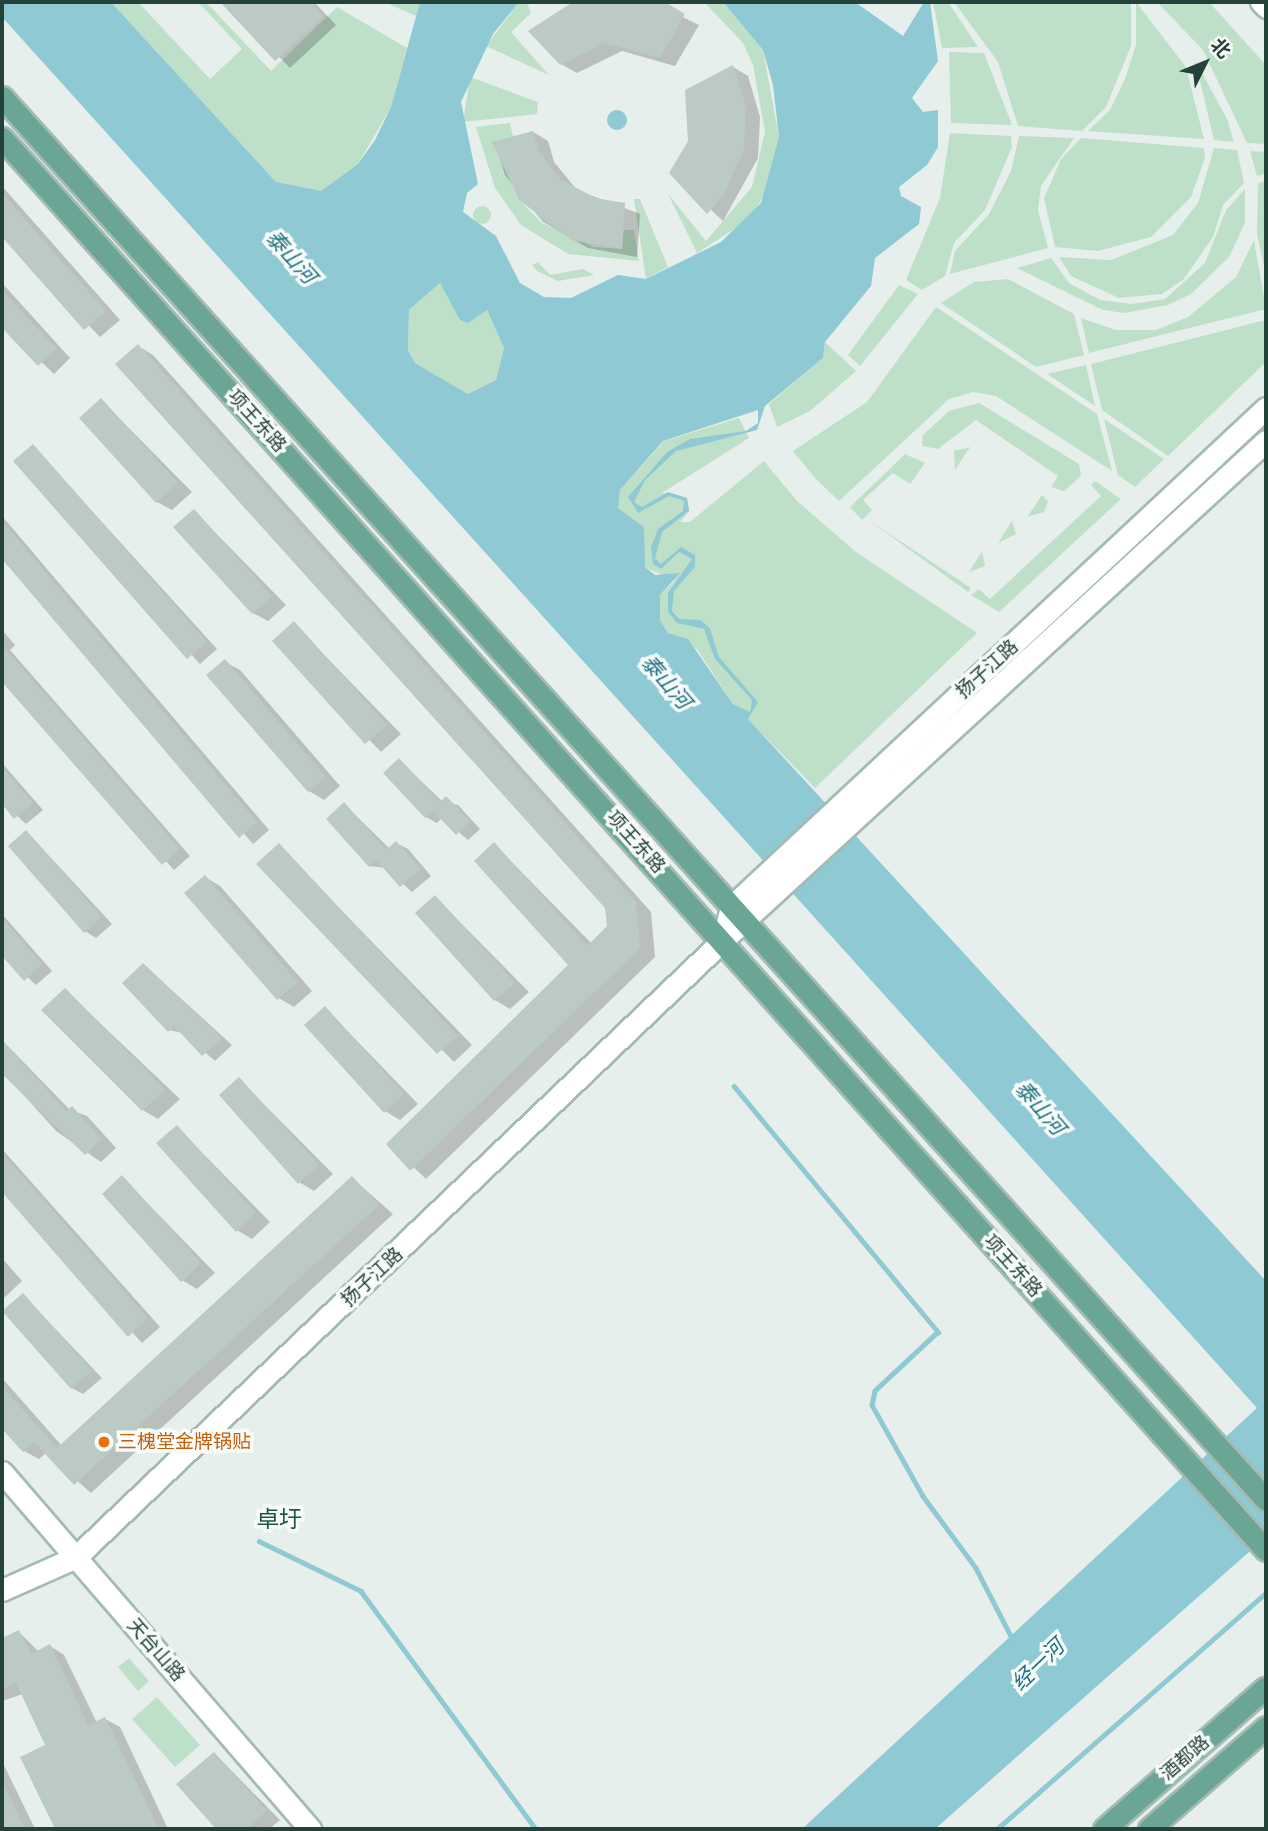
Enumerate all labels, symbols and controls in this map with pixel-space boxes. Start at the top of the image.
north arrow [1170,28,1240,98]
text: 北 [1206,34,1236,63]
water label: 泰山河 [261,225,321,289]
street label: 项王东路 [223,385,291,457]
street label: 扬子江路 [951,635,1023,703]
water label: 泰山河 [636,650,696,714]
street label: 项王东路 [602,806,670,878]
water label: 泰山河 [1010,1076,1070,1140]
street label: 项王东路 [979,1230,1047,1302]
street label: 扬子江路 [336,1243,408,1311]
place label: 三槐堂金牌锅贴 [118,1431,251,1453]
marker: 三槐堂金牌锅贴 [96,1434,112,1450]
district label: 卓圩 [256,1505,302,1533]
street label: 天台山路 [122,1614,190,1686]
water label: 经一河 [1007,1634,1069,1696]
street label: 酒都路 [1156,1731,1214,1785]

